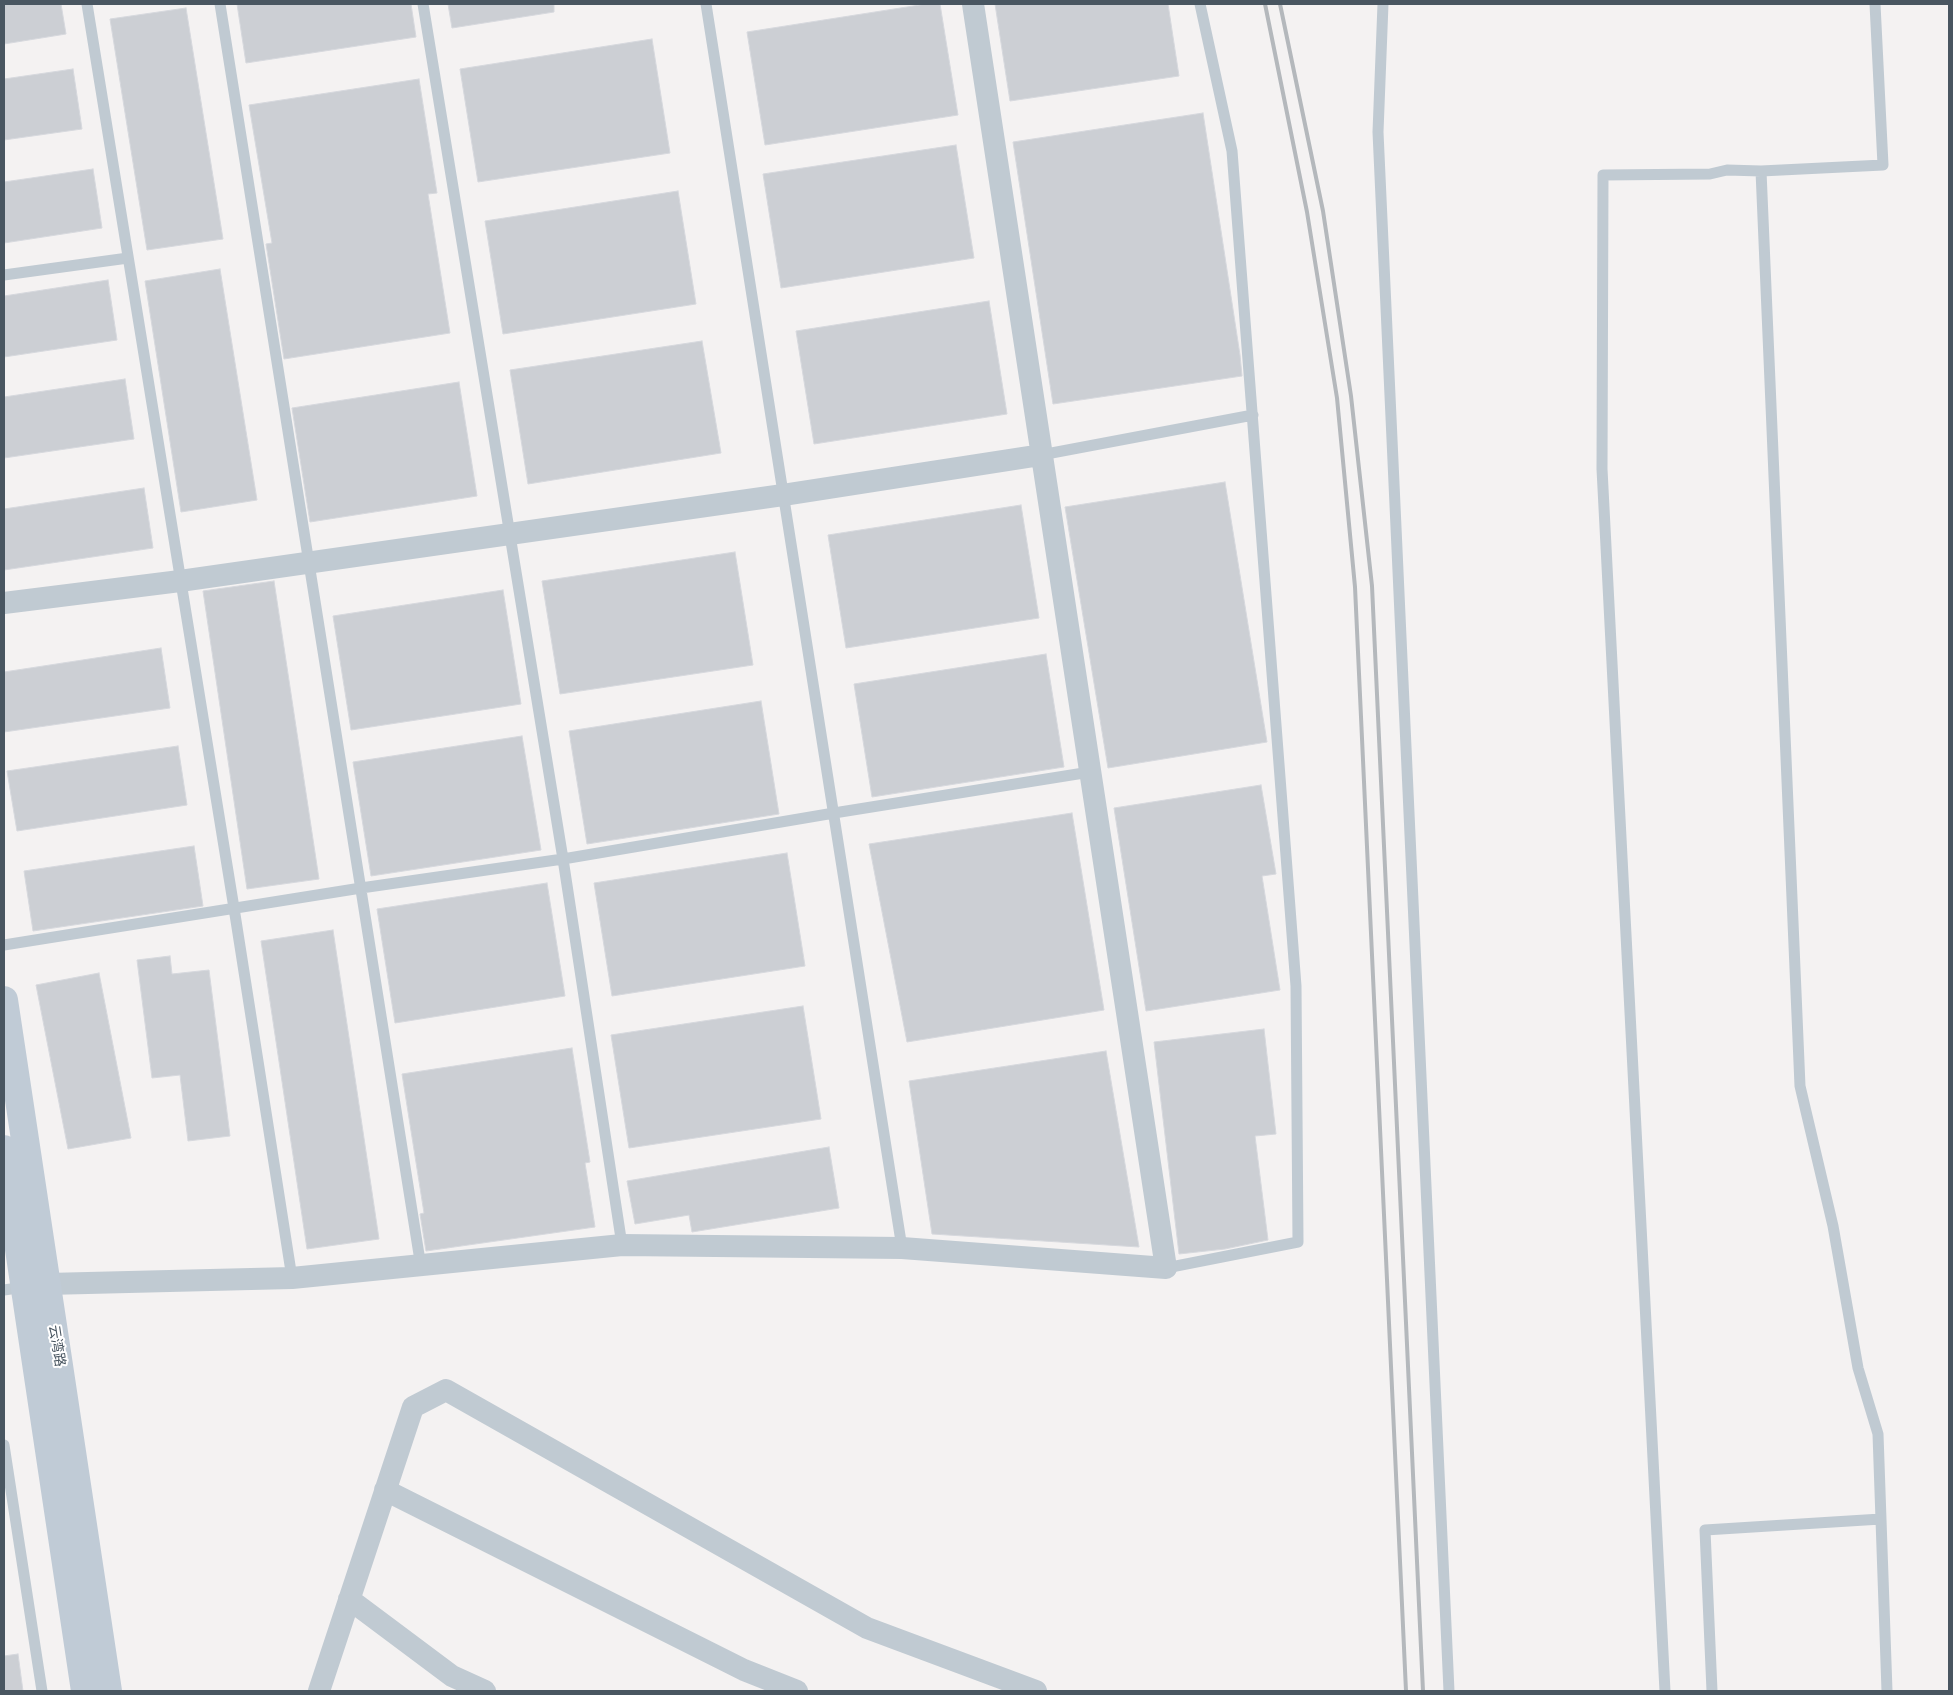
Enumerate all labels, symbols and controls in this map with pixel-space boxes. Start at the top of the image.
street label: 云湾路 [44,1324,68,1368]

